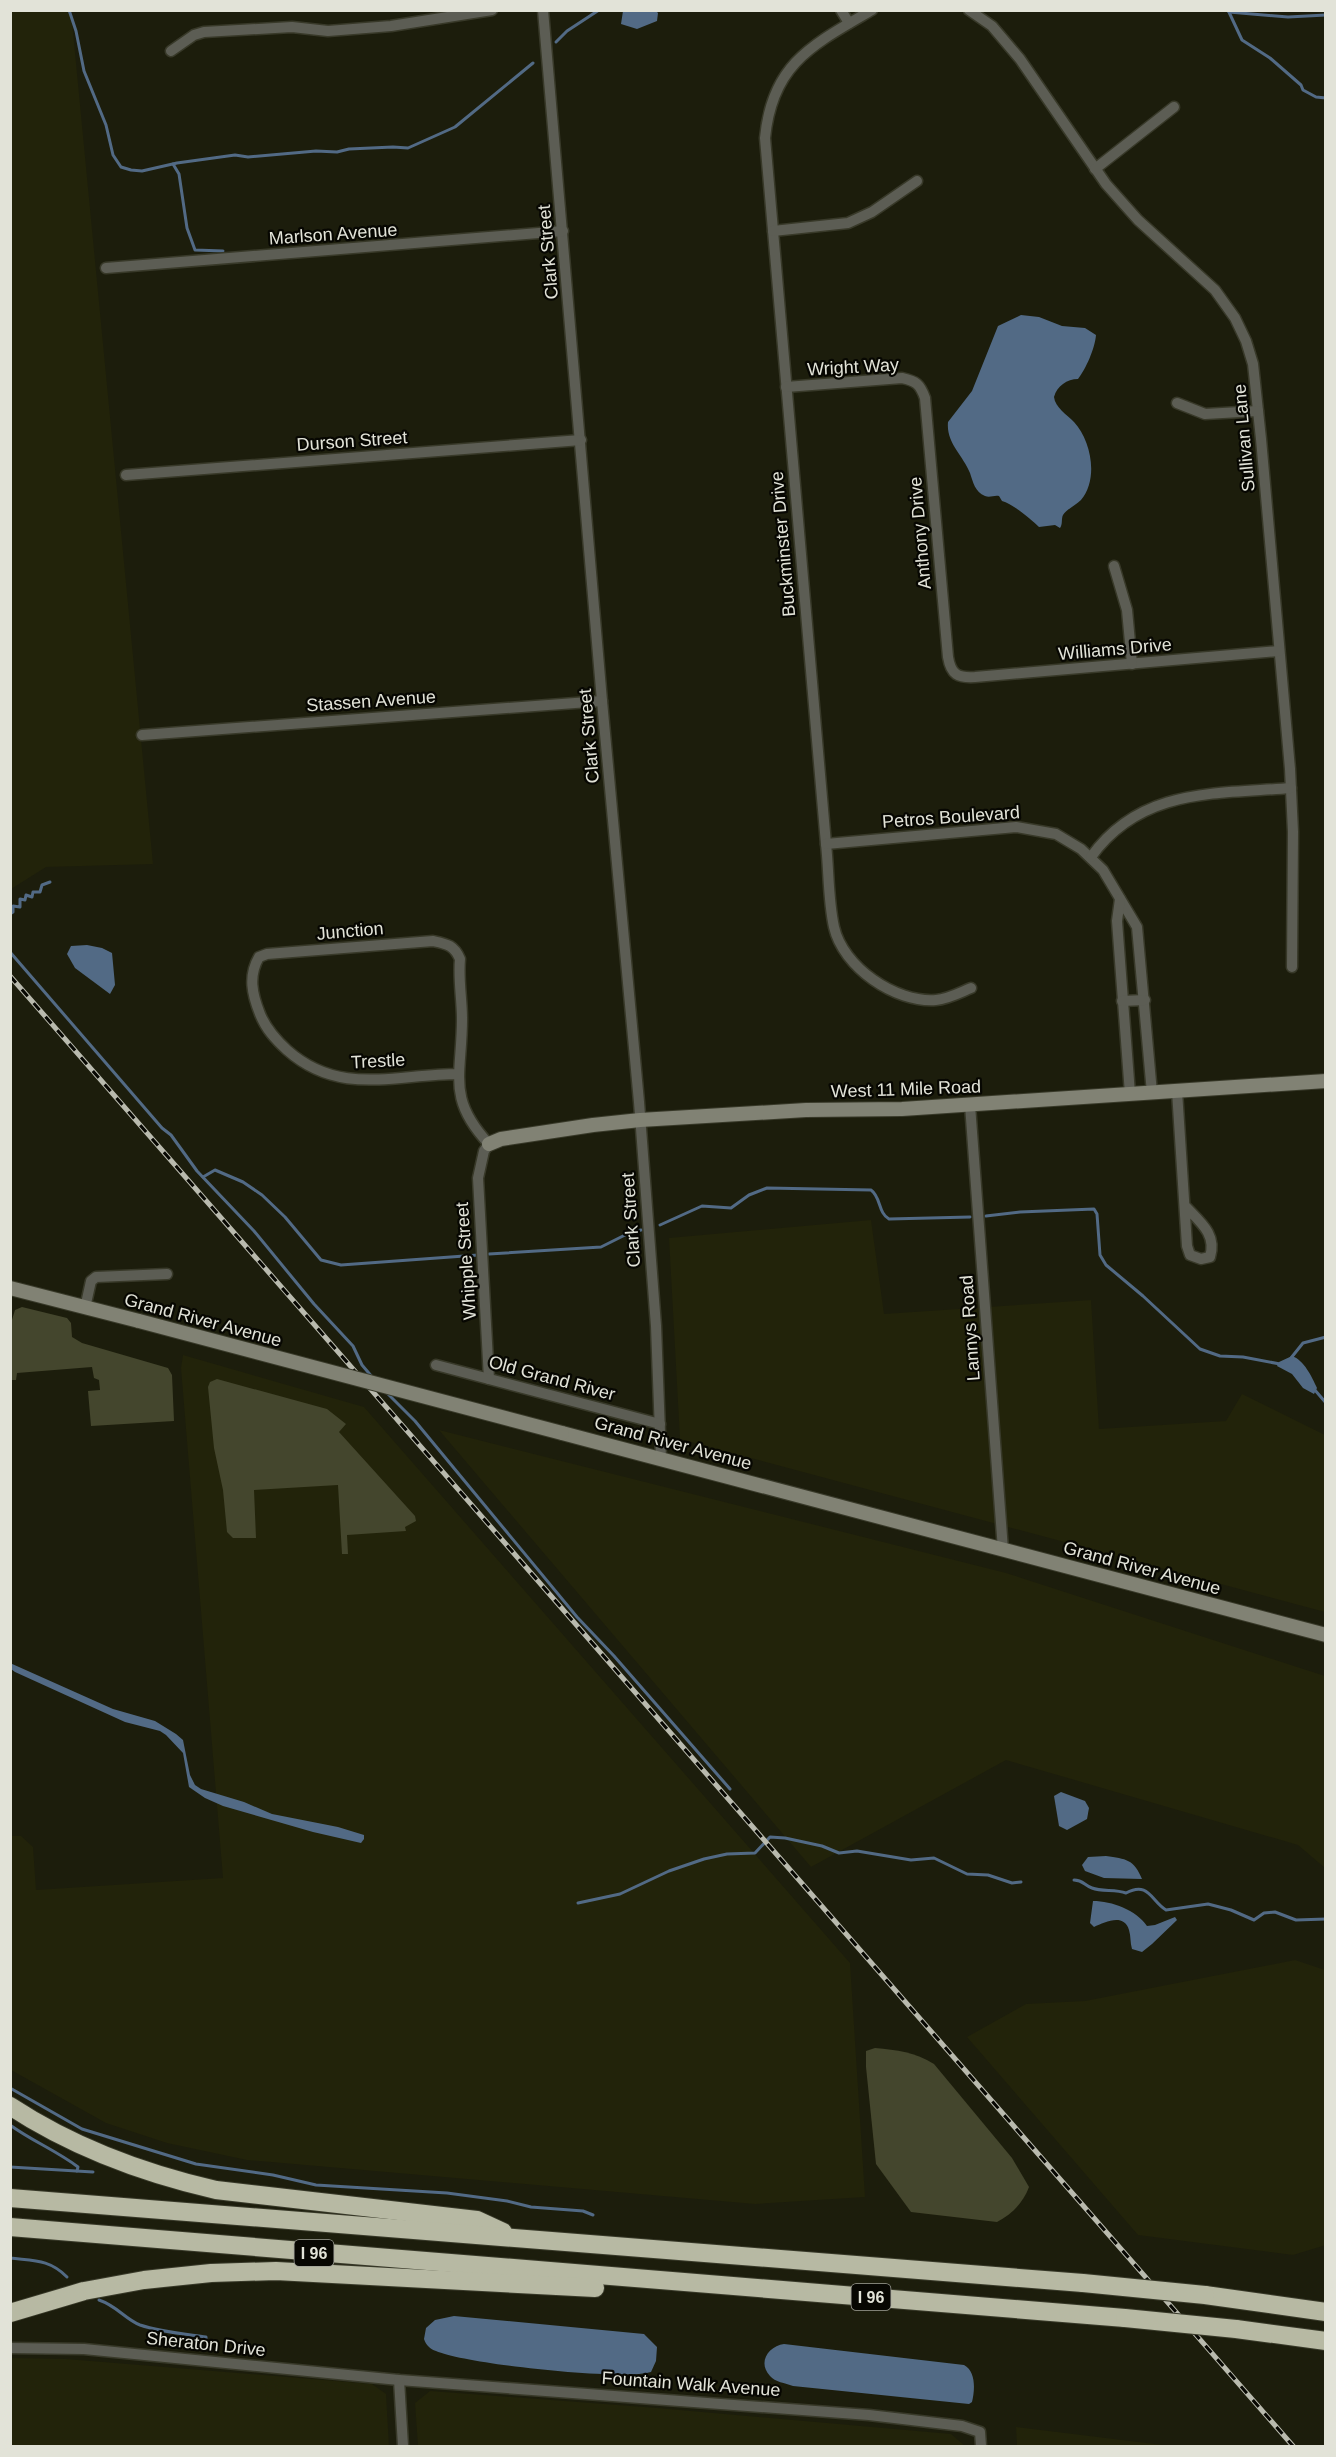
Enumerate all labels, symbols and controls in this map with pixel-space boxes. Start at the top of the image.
street label: Clark Street [534,204,562,300]
street label: Marlson Avenue [268,220,398,248]
street label: Wright Way [807,355,899,379]
street label: Sullivan Lane [1229,383,1259,493]
street label: Durson Street [296,427,408,455]
street label: Buckminster Drive [767,470,799,618]
street label: Anthony Drive [905,476,935,590]
street label: Williams Drive [1057,634,1173,664]
street label: Stassen Avenue [306,686,436,716]
street label: Clark Street [575,688,603,784]
street label: Petros Boulevard [881,802,1021,832]
street label: Junction [316,918,384,944]
street label: Trestle [350,1050,406,1072]
street label: West 11 Mile Road [830,1076,982,1102]
street label: Clark Street [618,1172,644,1268]
street label: Whipple Street [452,1201,480,1321]
street label: Lannys Road [956,1274,984,1382]
street label: Grand River Avenue [122,1289,284,1351]
street label: Old Grand River [487,1352,617,1404]
street label: Grand River Avenue [592,1412,754,1474]
street label: Grand River Avenue [1061,1537,1223,1599]
road number: I 96 [294,2240,334,2266]
road number: I 96 [852,2284,890,2310]
street label: Sheraton Drive [145,2328,267,2360]
street label: Fountain Walk Avenue [601,2368,781,2400]

